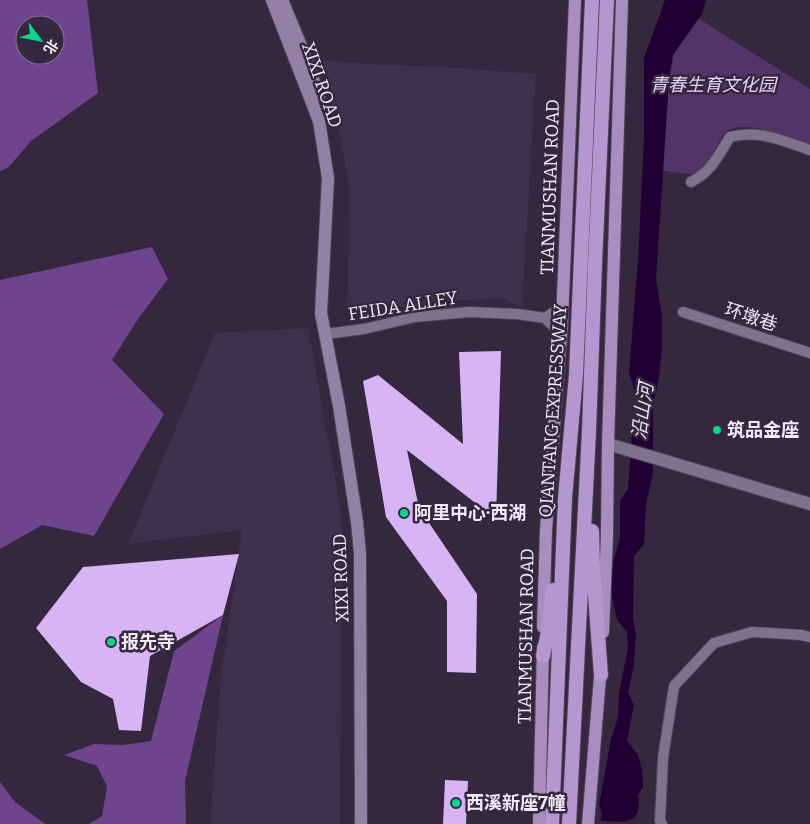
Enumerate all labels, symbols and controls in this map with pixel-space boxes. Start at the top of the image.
north arrow [15,15,65,65]
text: 北 [40,36,62,57]
street label: XIXI ROAD [297,39,347,131]
park label: 青春生育文化园 [650,74,779,96]
street label: TIANMUSHAN ROAD [536,99,564,275]
street label: FEIDA ALLEY [347,286,460,326]
street label: 环墩巷 [722,298,780,336]
street label: QIANTANG EXPRESSWAY [535,303,571,518]
water label: 沿山河 [627,377,658,441]
place label: 筑品金座 [727,419,799,441]
marker: 筑品金座 [711,424,723,436]
place label: 阿里中心·西湖 [414,502,526,524]
marker: 阿里中心·西湖 [398,507,410,519]
street label: XIXI ROAD [328,533,354,623]
street label: TIANMUSHAN ROAD [513,548,539,724]
place label: 报先寺 [121,631,175,653]
marker: 报先寺 [105,636,117,648]
place label: 西溪新座7幢 [466,792,566,814]
marker: 西溪新座7幢 [450,797,462,809]

